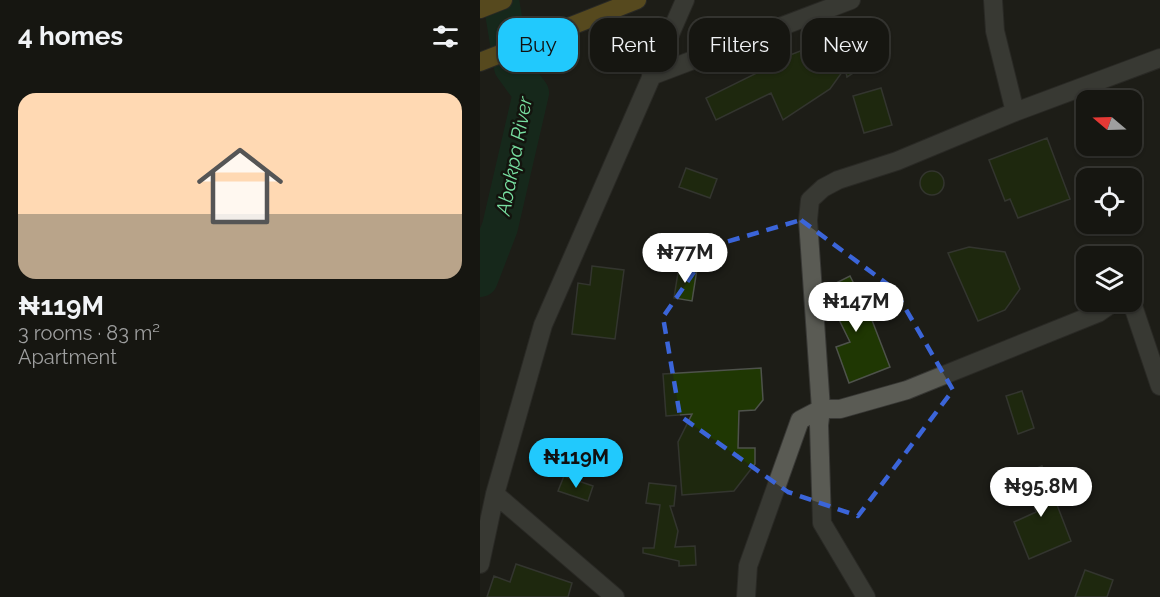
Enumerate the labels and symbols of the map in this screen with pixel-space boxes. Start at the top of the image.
north arrow [1076,90,1142,156]
water label: Abakpa River [491,94,537,218]
pin: ₦77M [649,233,721,284]
pin: ₦147M [814,282,898,333]
pin: ₦119M [534,438,618,489]
pin: ₦95.8M [992,467,1090,518]

